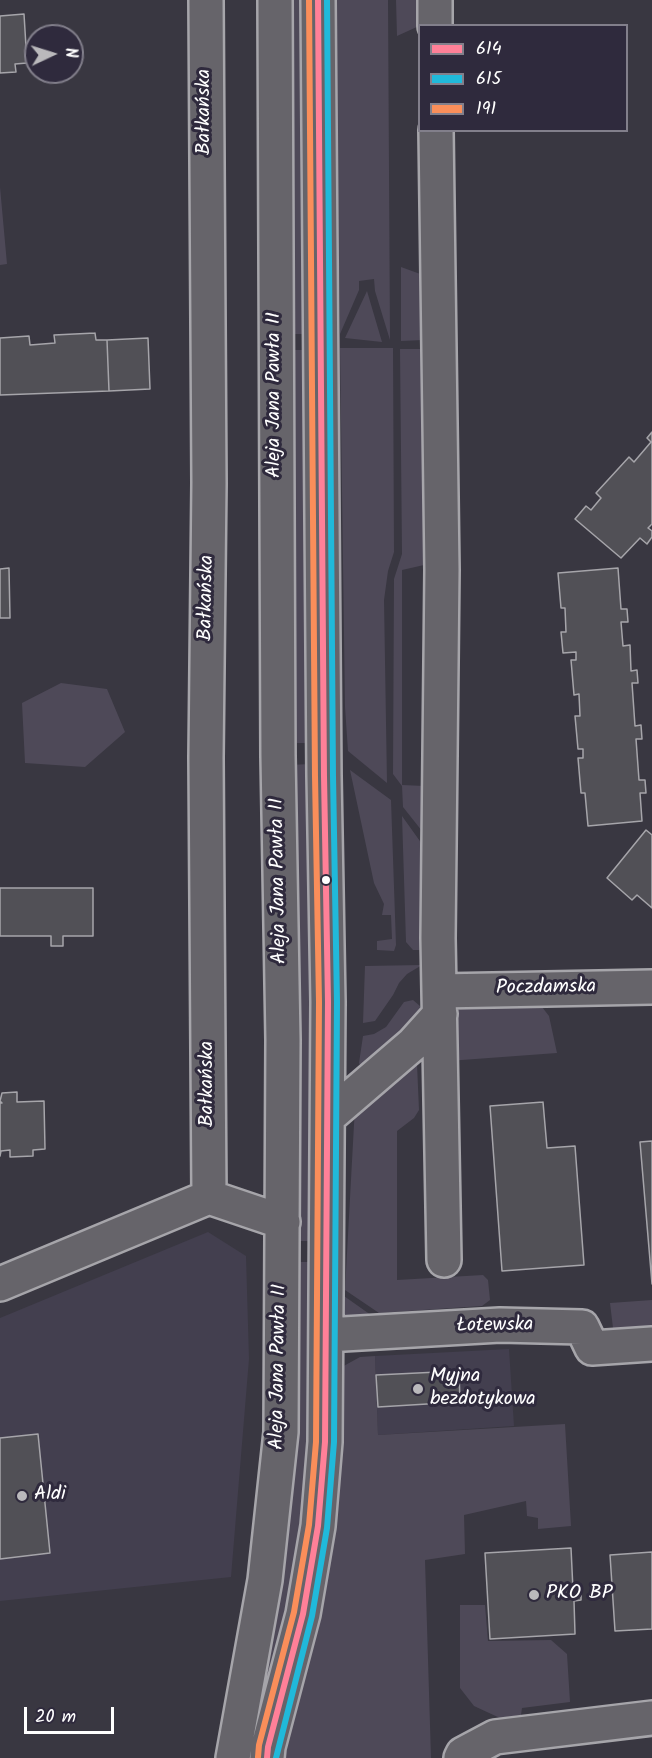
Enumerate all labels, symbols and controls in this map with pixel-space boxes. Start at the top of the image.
north arrow [24,24,84,84]
legend [418,24,628,132]
text: 614 [476,35,502,64]
text: N [58,47,83,59]
text: 615 [476,65,501,94]
street label: Bałkańska [194,69,218,155]
text: 191 [476,95,496,124]
street label: Aleja Jana Pawła II [264,312,288,478]
street label: Bałkańska [195,555,221,641]
street label: Aleja Jana Pawła II [267,798,293,964]
unlabelled marker [320,874,332,886]
street label: Poczdamska [496,976,596,1002]
street label: Bałkańska [197,1041,221,1127]
street label: Aleja Jana Pawła II [267,1284,293,1450]
street label: Łotewska [456,1314,534,1340]
place label: Myjna bezdotykowa [430,1366,536,1413]
marker: Myjna bezdotykowa [411,1382,425,1396]
place label: Aldi [34,1484,66,1508]
marker: Aldi [15,1489,29,1503]
place label: PKO BP [546,1583,613,1607]
marker: PKO BP [527,1588,541,1602]
scale bar [27,1695,117,1733]
text: 20 m [35,1703,76,1732]

